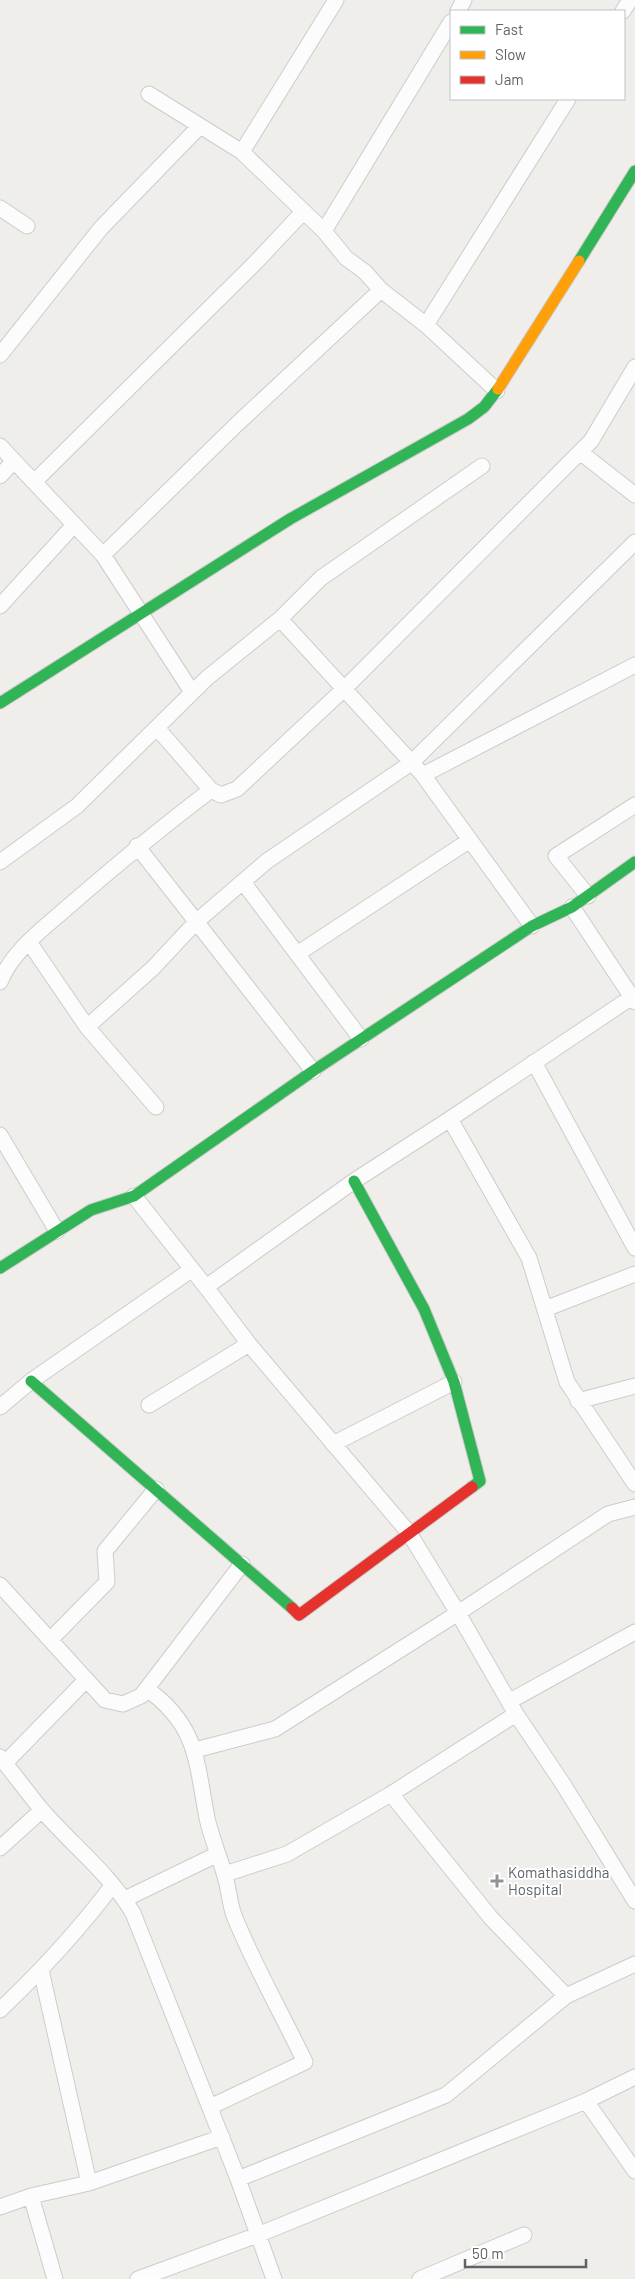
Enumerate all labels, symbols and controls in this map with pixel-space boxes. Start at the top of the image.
legend [450,10,625,100]
text: Fast [495,20,523,38]
text: Slow [495,45,526,63]
text: Jam [495,70,524,88]
place label: Komathasiddha Hospital [508,1863,610,1898]
marker: Komathasiddha Hospital [490,1874,504,1888]
scale bar [465,2236,586,2268]
text: 50 m [472,2244,504,2262]

